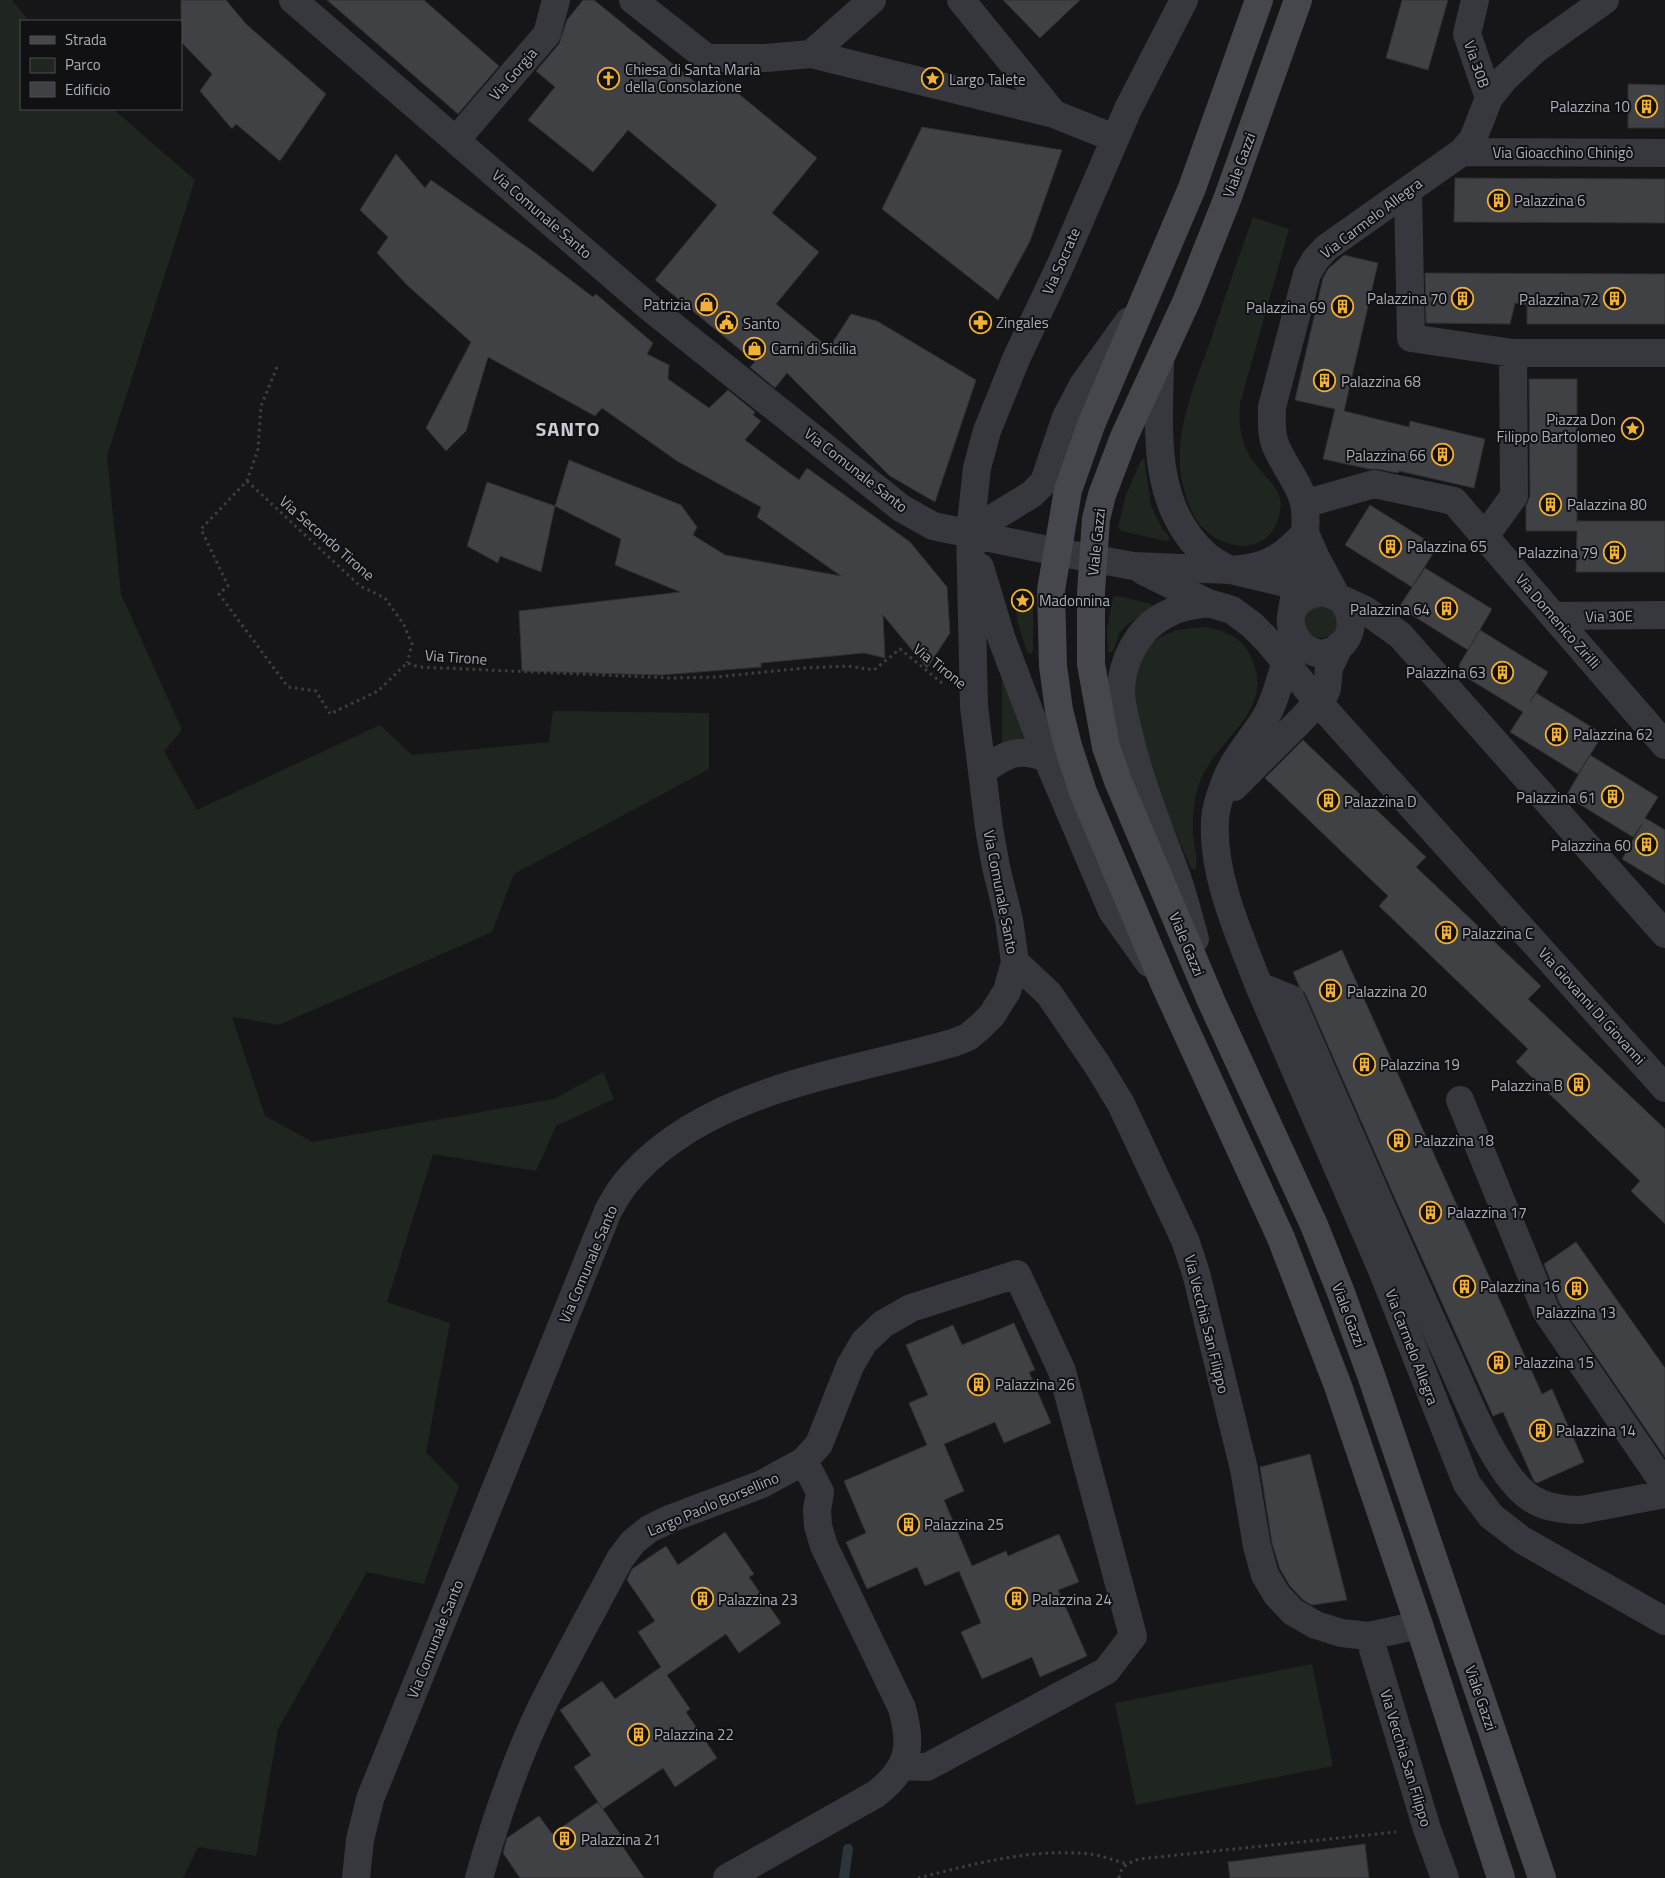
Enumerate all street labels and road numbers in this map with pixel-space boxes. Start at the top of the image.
street label: Via 30B [1458,37,1496,91]
street label: Via Gorgia [483,42,543,106]
street label: Viale Gazzi [1217,129,1261,201]
street label: Via Gioacchino Chinigò [1493,141,1634,164]
street label: Via Comunale Santo [487,164,597,264]
street label: Via Carmelo Allegra [1315,172,1427,264]
street label: Via Socrate [1036,224,1086,298]
street label: Via Comunale Santo [799,422,913,518]
street label: Via Secondo Tirone [274,490,380,586]
street label: Viale Gazzi [1081,507,1111,577]
street label: Via Domenico Zirilli [1510,568,1606,674]
street label: Via 30E [1585,604,1633,628]
street label: Via Tirone [908,638,972,694]
street label: Via Tirone [424,643,488,671]
street label: Via Comunale Santo [978,828,1024,956]
street label: Viale Gazzi [1163,908,1211,980]
street label: Via Giovanni Di Giovanni [1533,942,1651,1070]
street label: Via Comunale Santo [553,1201,623,1326]
street label: Via Vecchia San Filippo [1179,1252,1235,1396]
street label: Viale Gazzi [1326,1279,1372,1351]
street label: Via Carmelo Allegra [1379,1286,1445,1409]
street label: Largo Paolo Borsellino [644,1466,782,1542]
street label: Via Comunale Santo [401,1576,469,1702]
street label: Viale Gazzi [1459,1662,1503,1734]
street label: Via Vecchia San Filippo [1374,1687,1438,1830]

